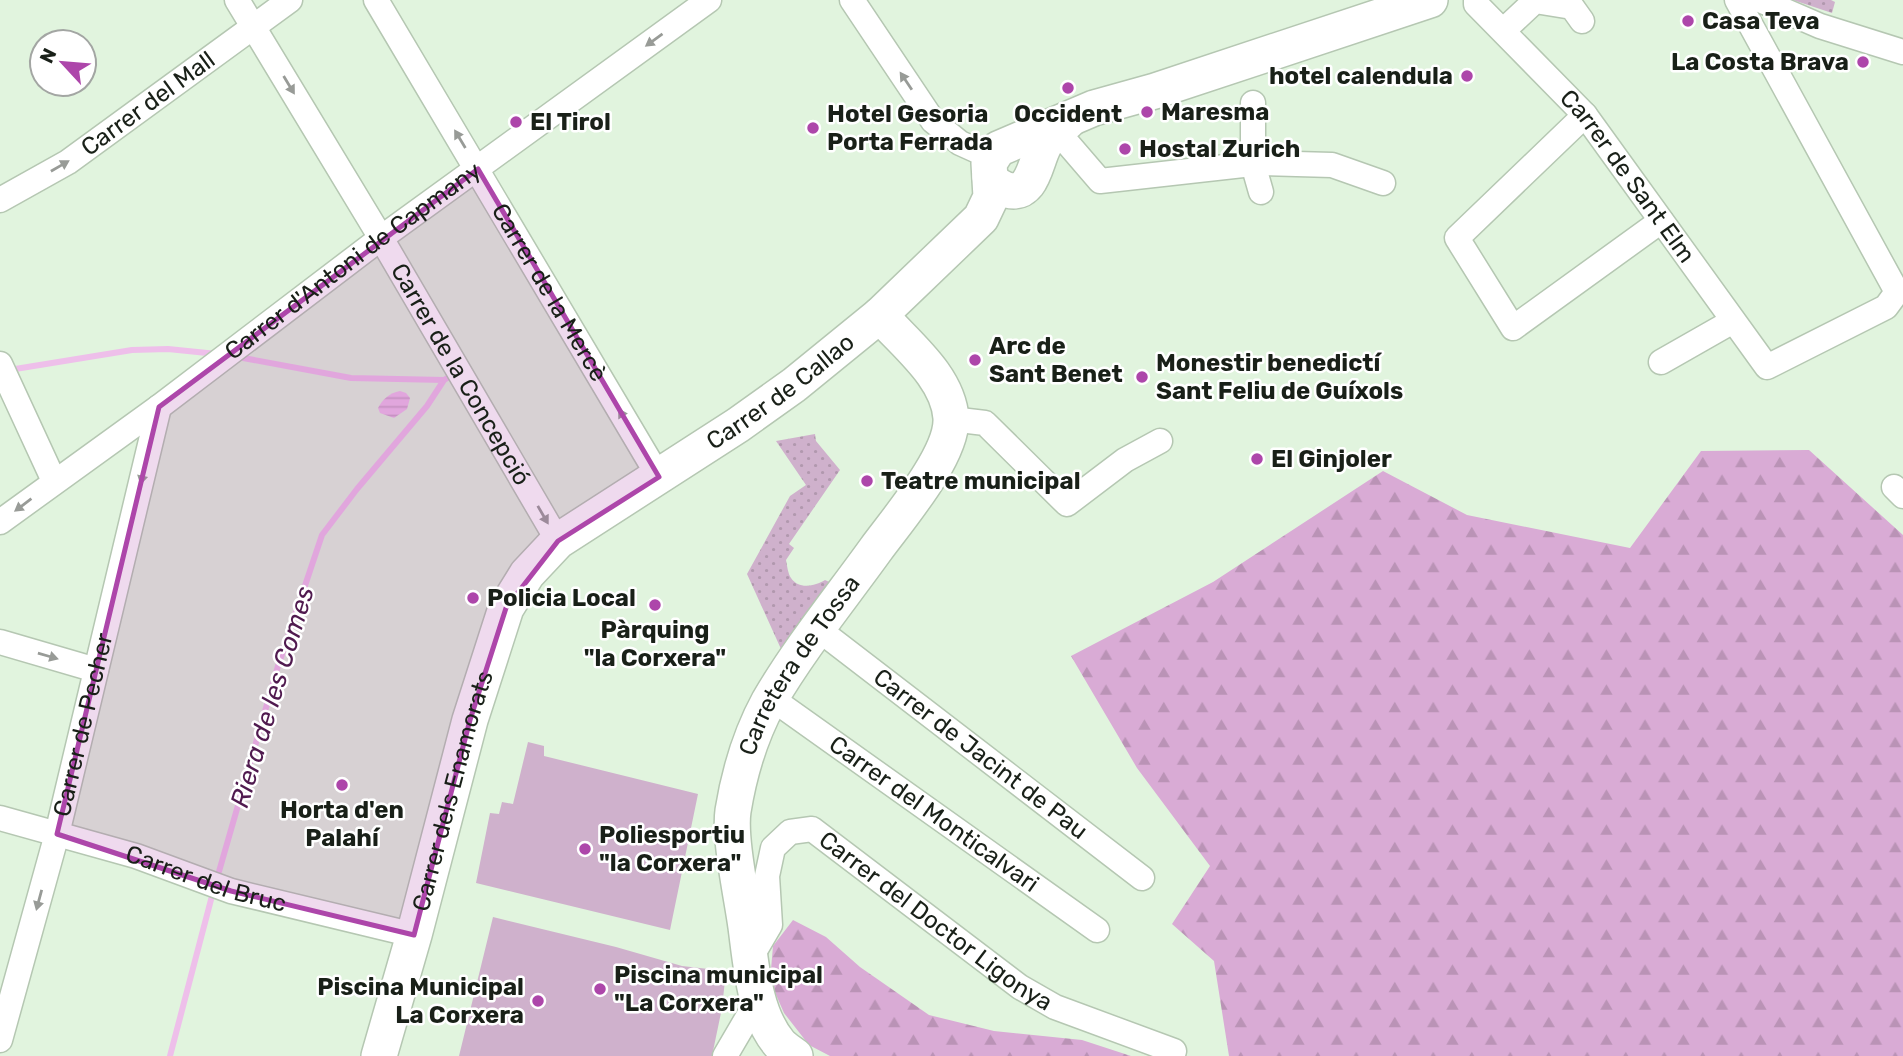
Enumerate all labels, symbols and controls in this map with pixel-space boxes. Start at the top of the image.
place label: Casa Teva [1702,7,1820,35]
marker: Casa Teva [1680,13,1696,29]
north arrow [28,28,98,98]
one-way arrow [645,33,663,48]
text: N [35,45,62,67]
street label: Carrer del Mall [76,46,220,162]
place label: La Costa Brava [1671,48,1849,76]
marker: La Costa Brava [1855,54,1871,70]
place label: hotel calendula [1269,62,1453,90]
marker: hotel calendula [1459,68,1475,84]
one-way arrow [899,72,913,90]
one-way arrow [282,76,295,95]
marker: Occident [1060,80,1076,96]
street label: Carrer de Sant Elm [1554,84,1701,268]
place label: Maresma [1161,98,1270,126]
place label: Hotel Gesoria Porta Ferrada [827,100,993,156]
place label: Occident [1014,100,1122,128]
marker: Maresma [1139,104,1155,120]
place label: El Tirol [530,108,611,136]
marker: El Tirol [508,114,524,130]
marker: Hotel Gesoria Porta Ferrada [805,120,821,136]
one-way arrow [454,130,467,149]
place label: Hostal Zurich [1139,135,1300,163]
marker: Hostal Zurich [1117,141,1133,157]
street label: Carrer d'Antoni de Capmany [219,156,486,366]
one-way arrow [50,160,69,173]
street label: Carrer de la Mercè [486,198,613,386]
street label: Carrer de la Concepció [385,258,536,490]
street label: Carrer de Callao [701,328,860,455]
place label: Arc de Sant Benet [989,332,1123,388]
place label: Monestir benedictí Sant Feliu de Guíxols [1156,349,1403,405]
marker: Arc de Sant Benet [967,352,983,368]
marker: Monestir benedictí Sant Feliu de Guíxols [1134,369,1150,385]
one-way arrow [618,409,630,428]
place label: El Ginjoler [1271,445,1392,473]
marker: El Ginjoler [1249,451,1265,467]
one-way arrow [137,463,148,485]
place label: Teatre municipal [881,467,1081,495]
marker: Teatre municipal [859,473,875,489]
one-way arrow [14,498,32,512]
one-way arrow [537,505,549,524]
street label: Carretera de Tossa [733,570,866,759]
water label: Riera de les Comes [224,583,321,811]
place label: Policia Local [487,584,636,612]
marker: Policia Local [465,590,481,606]
marker: Pàrquing "la Corxera" [647,597,663,613]
place label: Pàrquing "la Corxera" [584,616,726,672]
street label: Carrer de Pecher [48,630,119,819]
one-way arrow [37,651,59,662]
street label: Carrer de Jacint de Pau [868,663,1093,845]
street label: Carrer dels Enamorats [407,667,499,914]
street label: Carrer del Monticalvari [824,730,1044,898]
marker: Horta d'en Palahí [334,777,350,793]
place label: Horta d'en Palahí [280,796,404,852]
place label: Poliesportiu "la Corxera" [599,821,745,877]
street label: Carrer del Doctor Ligonya [814,825,1057,1016]
street label: Carrer del Bruc [123,840,289,918]
marker: Poliesportiu "la Corxera" [577,841,593,857]
one-way arrow [33,889,44,911]
place label: Piscina municipal "La Corxera" [614,961,823,1017]
place label: Piscina Municipal La Corxera [317,973,524,1029]
marker: Piscina municipal "La Corxera" [592,981,608,997]
marker: Piscina Municipal La Corxera [530,993,546,1009]

